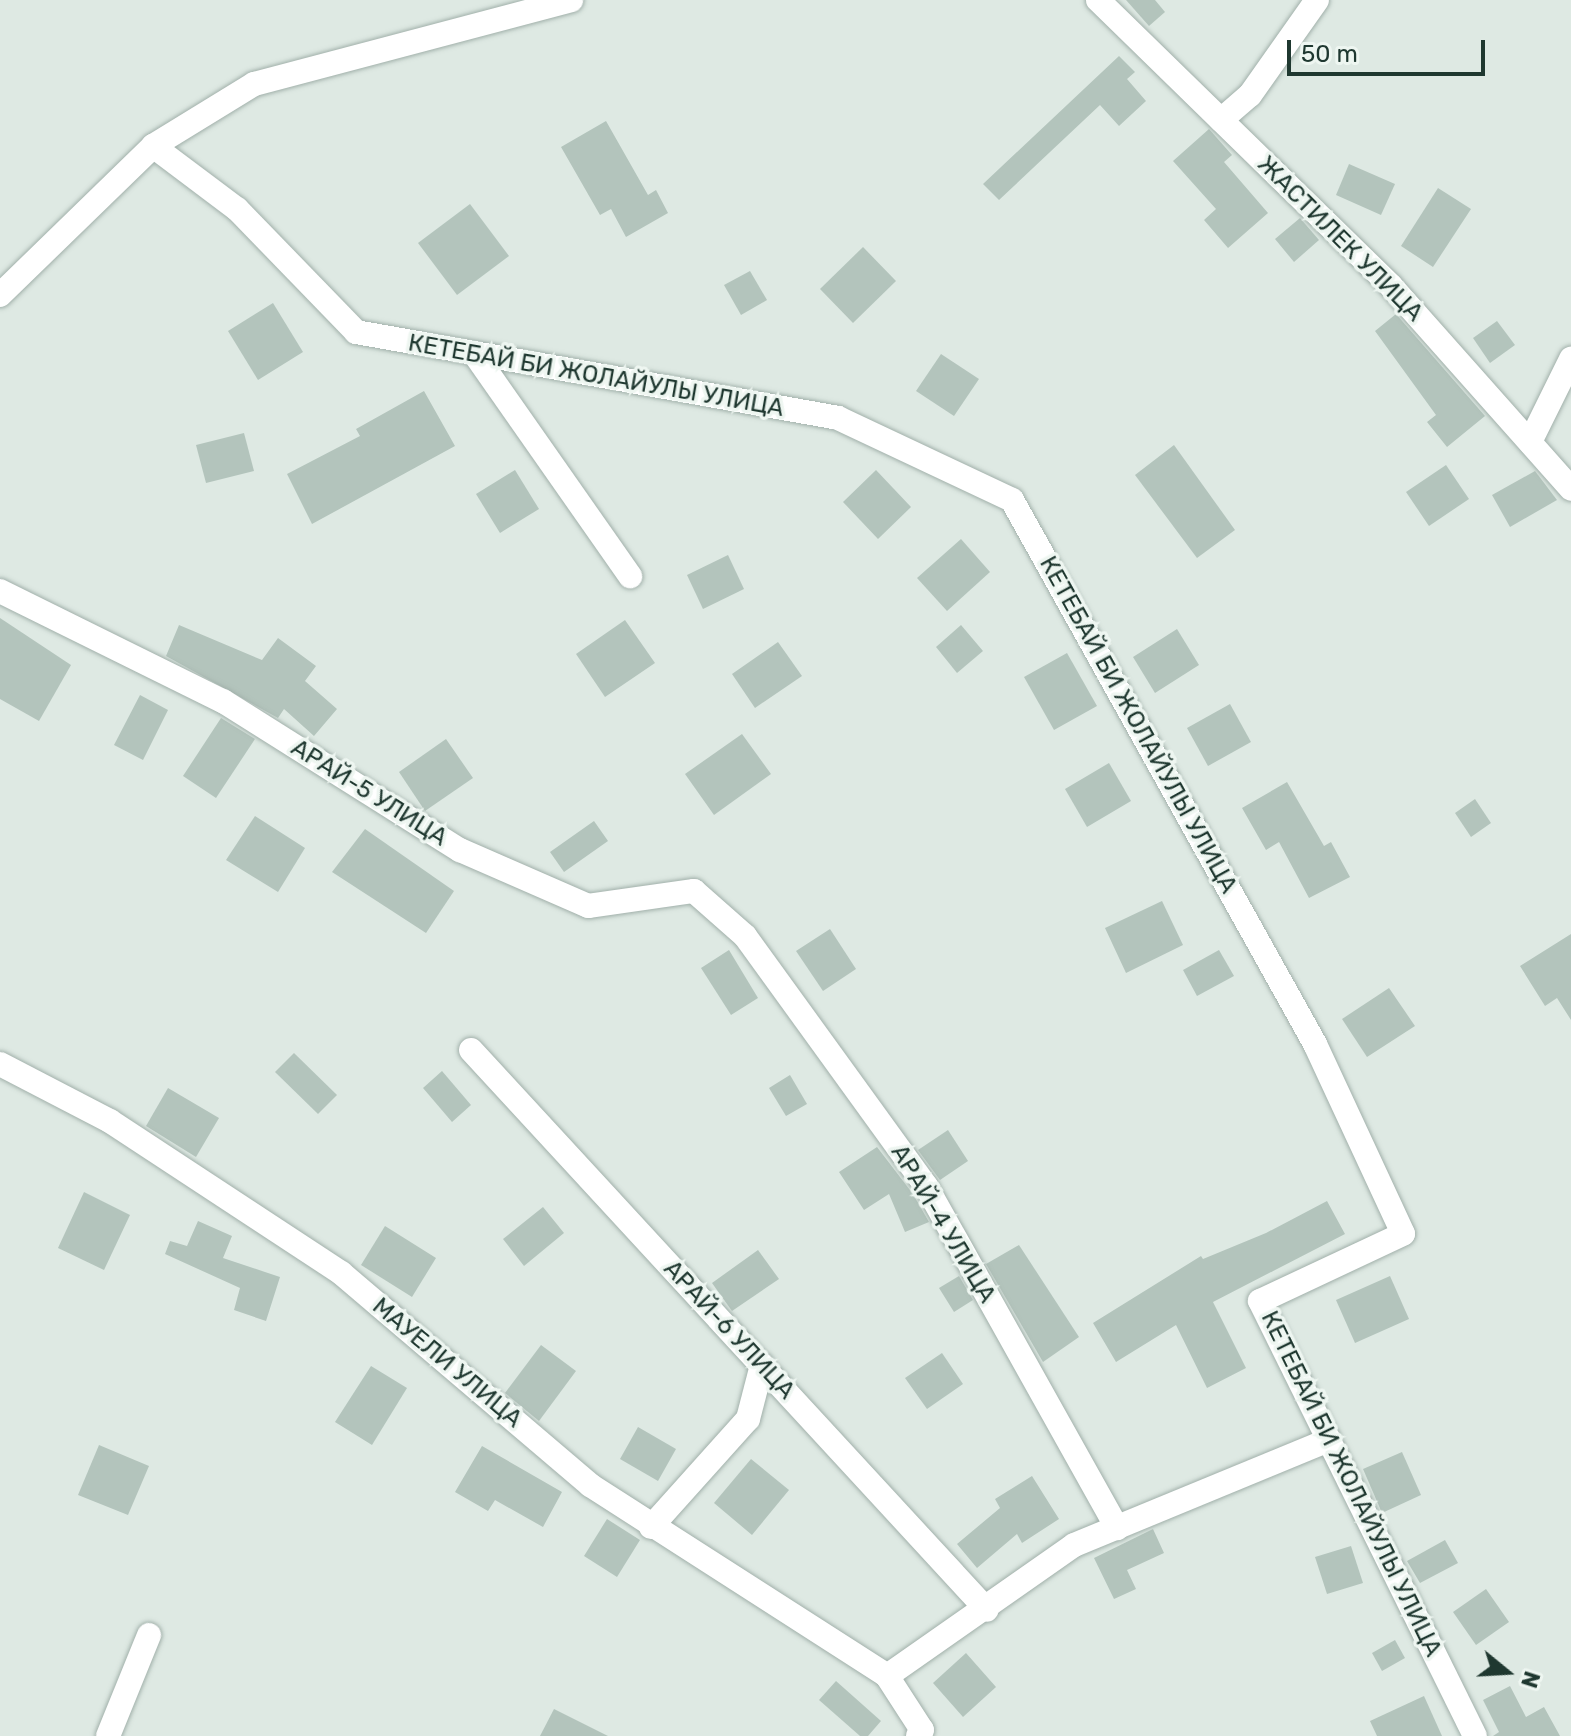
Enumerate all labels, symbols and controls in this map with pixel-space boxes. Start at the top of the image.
scale bar [1291,24,1489,74]
text: 50 m [1301,40,1358,68]
street label: ЖАСТИЛЕК УЛИЦА [1251,150,1429,328]
street label: КЕТЕБАЙ БИ ЖОЛАЙУЛЫ УЛИЦА [406,329,786,423]
street label: КЕТЕБАЙ БИ ЖОЛАЙУЛЫ УЛИЦА [1033,551,1243,899]
street label: АРАЙ-5 УЛИЦА [286,733,452,853]
street label: АРАЙ-4 УЛИЦА [884,1140,1002,1308]
street label: АРАЙ-6 УЛИЦА [657,1255,801,1405]
street label: МАУЕЛИ УЛИЦА [366,1292,528,1434]
street label: КЕТЕБАЙ БИ ЖОЛАЙУЛЫ УЛИЦА [1255,1307,1447,1661]
north arrow [1467,1632,1547,1712]
text: N [1515,1668,1546,1691]

